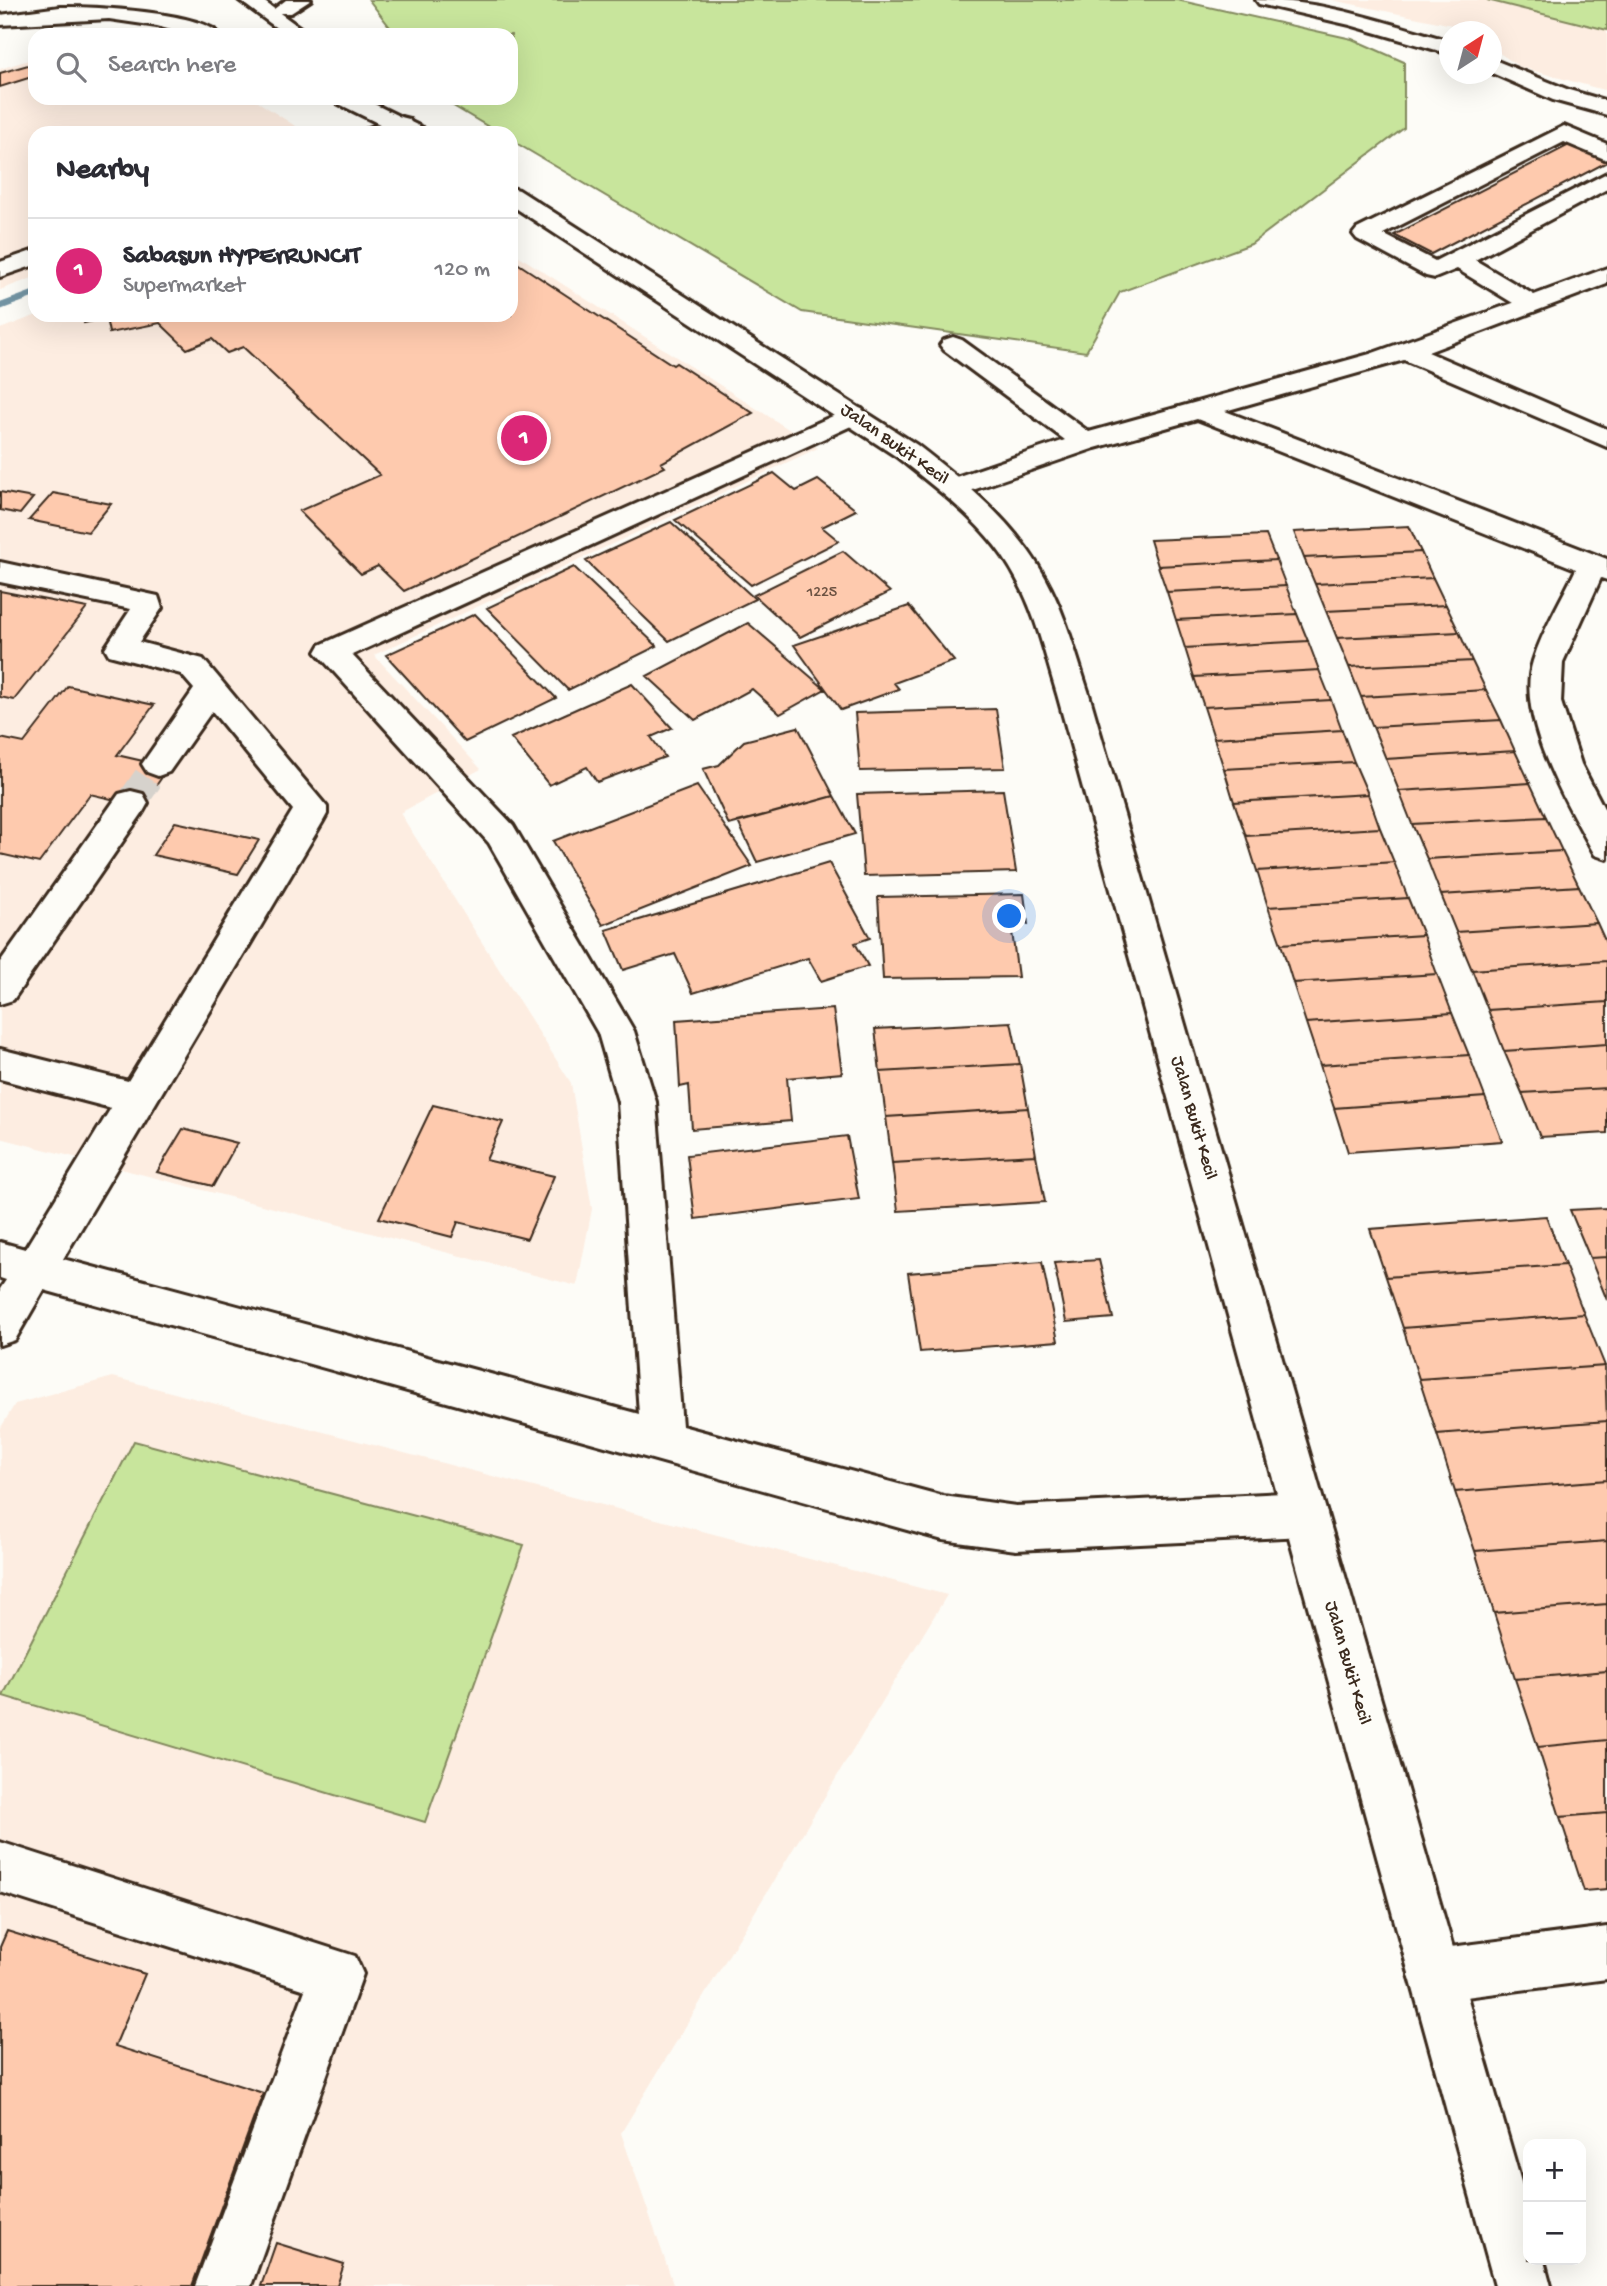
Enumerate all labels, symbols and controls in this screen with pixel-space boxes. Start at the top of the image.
north arrow [1439,21,1502,84]
search box [28,28,518,105]
icon: search [52,48,90,86]
text: Search here [108,51,236,82]
text: Nearby [56,154,149,189]
text: Sabasun HYPErRUNCIT [123,242,361,273]
text: 1 [74,257,84,284]
text: 120 m [435,257,490,284]
text: Supermarket [123,273,245,300]
street label: Jalan Bukit Kecil [835,399,953,491]
pin: 1 [501,412,547,464]
house number: 1225 [806,584,837,603]
your location [992,899,1026,933]
street label: Jalan Bukit Kecil [1164,1054,1222,1182]
street label: Jalan Bukit Kecil [1318,1599,1376,1727]
map controls [1523,2139,1586,2265]
button: + [1523,2139,1586,2202]
button: − [1523,2202,1586,2265]

